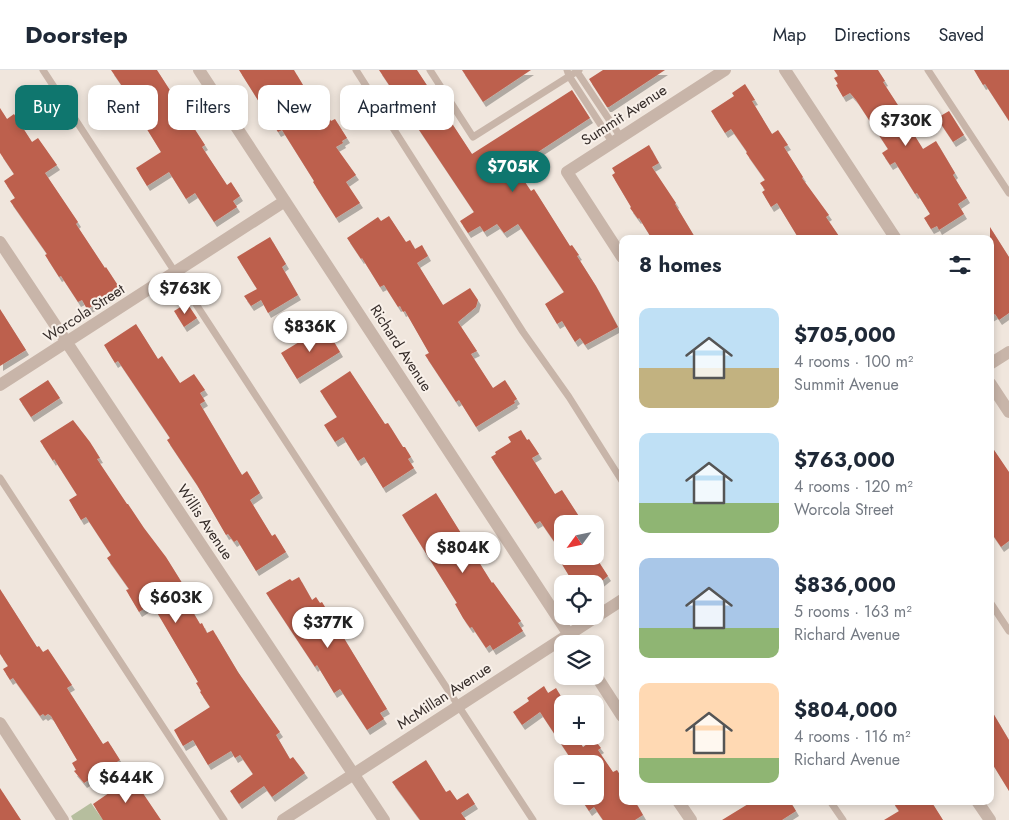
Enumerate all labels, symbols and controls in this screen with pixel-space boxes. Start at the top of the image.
text: Doorstep [25,17,128,52]
text: Map [773,22,806,48]
text: Directions [834,22,910,48]
text: Saved [938,22,984,48]
street label: Summit Avenue [577,79,671,151]
chip: Buy [15,85,78,130]
chip: Rent [88,85,158,130]
chip: Filters [168,85,248,130]
chip: New [258,85,330,130]
chip: Apartment [340,85,454,130]
pin: $730K [871,104,941,147]
text: $730K [880,109,932,132]
pin: $705K [478,150,548,193]
text: $705K [487,155,539,178]
text: 8 homes [639,250,722,280]
icon: filters [946,251,974,279]
pin: $763K [150,272,220,315]
text: $763K [159,277,211,300]
street label: Worcola Street [39,278,129,348]
street label: Richard Avenue [365,300,437,396]
pin: $836K [275,310,345,353]
text: $836K [284,315,336,338]
text: $705,000 [794,320,896,350]
icon: home [679,328,739,388]
text: 4 rooms · 100 m² [794,350,913,373]
text: Summit Avenue [794,373,899,396]
text: $763,000 [794,445,895,475]
icon: home [679,453,739,513]
text: 4 rooms · 120 m² [794,475,913,498]
street label: Willis Avenue [172,480,239,564]
text: Worcola Street [794,498,893,521]
north arrow [554,515,604,565]
map controls [554,515,604,805]
pin: $804K [428,532,498,574]
text: $804K [437,536,489,559]
text: $836,000 [794,570,896,600]
button: locate [554,575,604,625]
icon: home [679,578,739,638]
pin: $603K [141,582,211,624]
text: $603K [150,586,202,609]
text: 5 rooms · 163 m² [794,600,912,623]
pin: $377K [293,606,363,649]
text: $377K [303,611,353,634]
text: Richard Avenue [794,623,900,646]
button: layers [554,635,604,685]
street label: McMillan Avenue [392,657,496,735]
button: + [554,695,604,745]
text: $804,000 [794,695,897,725]
icon: home [679,703,739,763]
text: 4 rooms · 116 m² [794,725,911,748]
text: Richard Avenue [794,748,900,771]
button: − [554,755,604,805]
pin: $644K [91,762,161,804]
text: $644K [99,766,153,789]

